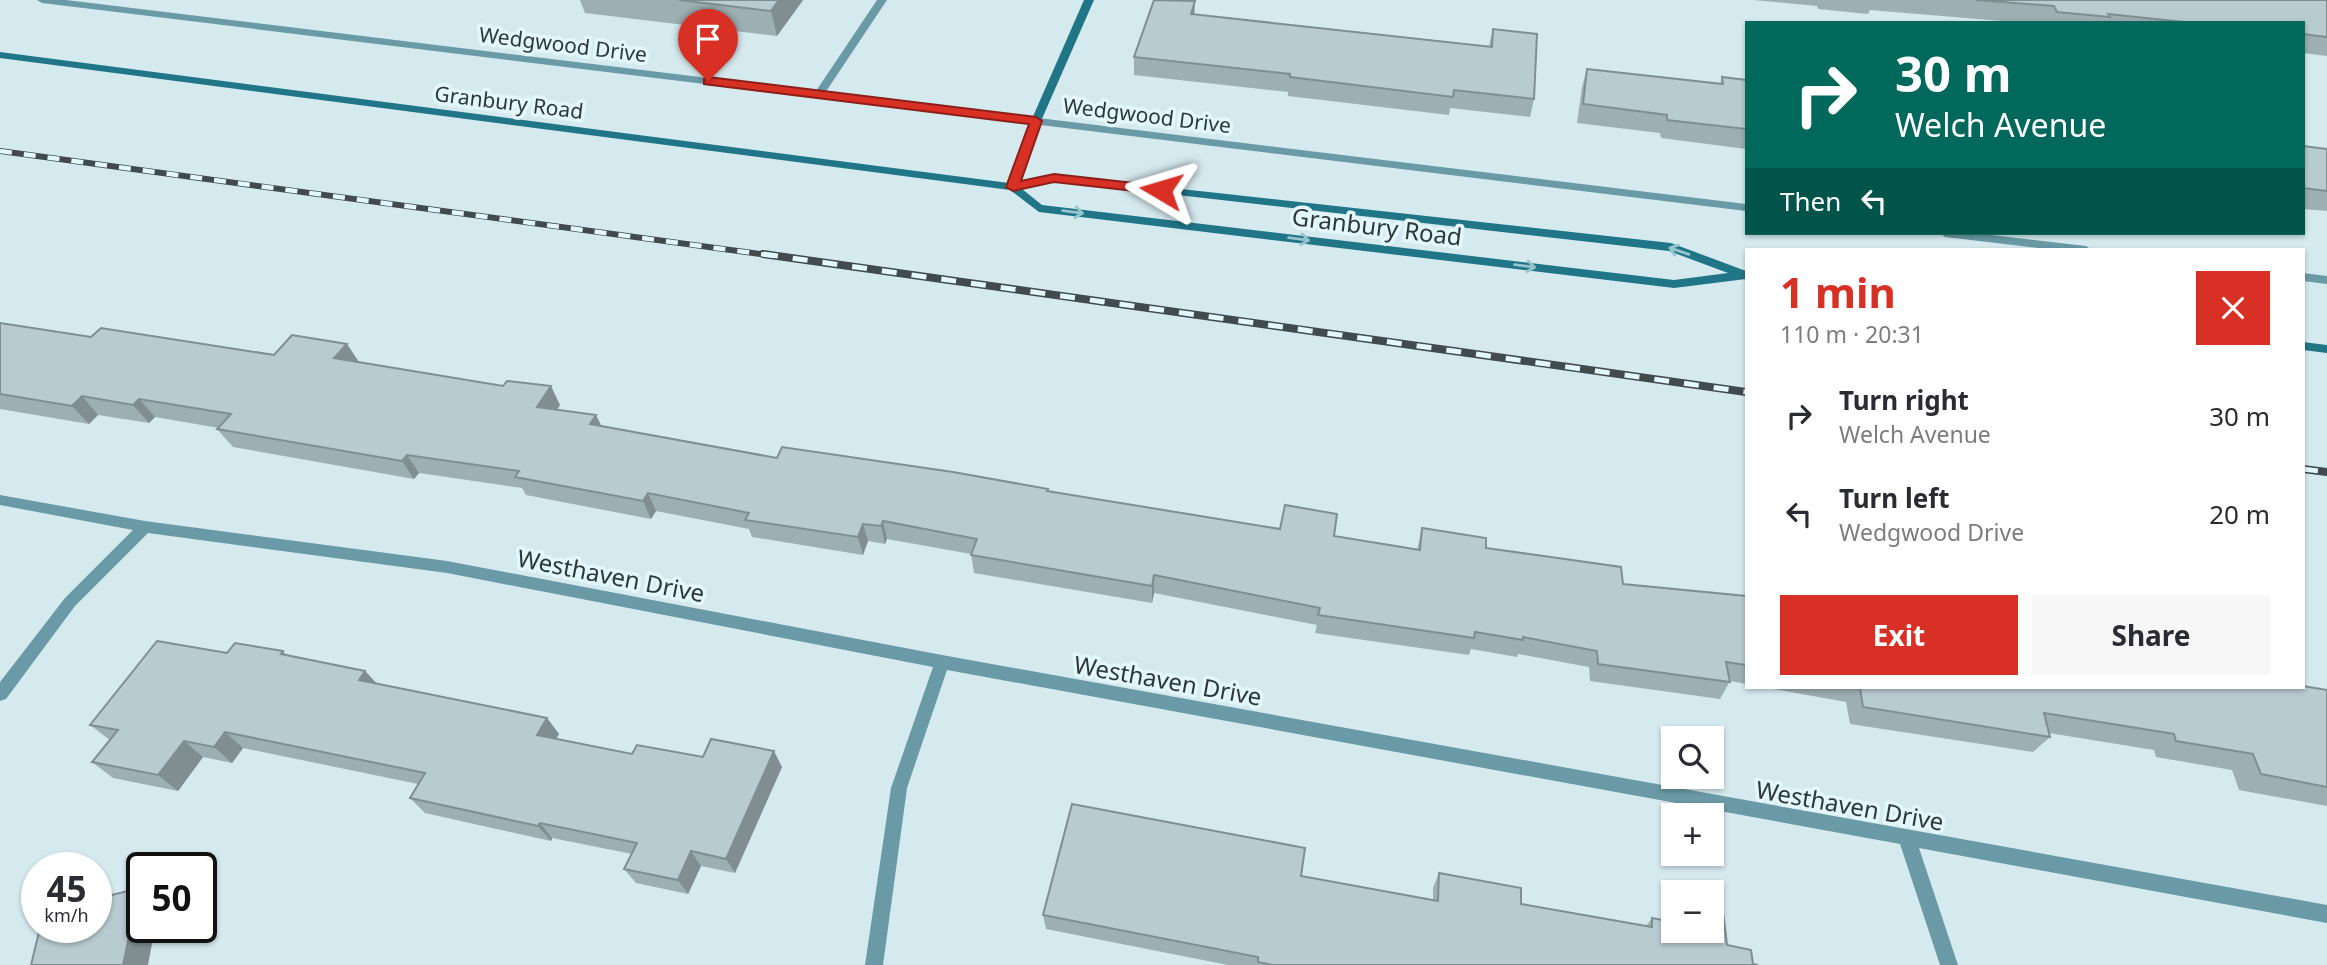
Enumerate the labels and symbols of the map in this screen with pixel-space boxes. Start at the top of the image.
pin [678,9,738,81]
street label: Wedgwood Drive [477,20,649,68]
street label: Granbury Road [433,79,585,125]
street label: Wedgwood Drive [1061,91,1233,139]
position arrow [1124,153,1198,227]
street label: Granbury Road [1290,199,1464,253]
one-way arrow [1061,206,1084,219]
one-way arrow [1287,233,1310,246]
one-way arrow [1669,244,1691,256]
one-way arrow [1513,260,1536,273]
street label: Westhaven Drive [515,541,707,609]
street label: Westhaven Drive [1072,647,1264,713]
street label: Westhaven Drive [1754,772,1946,838]
speed limit sign: 50 [126,852,217,943]

